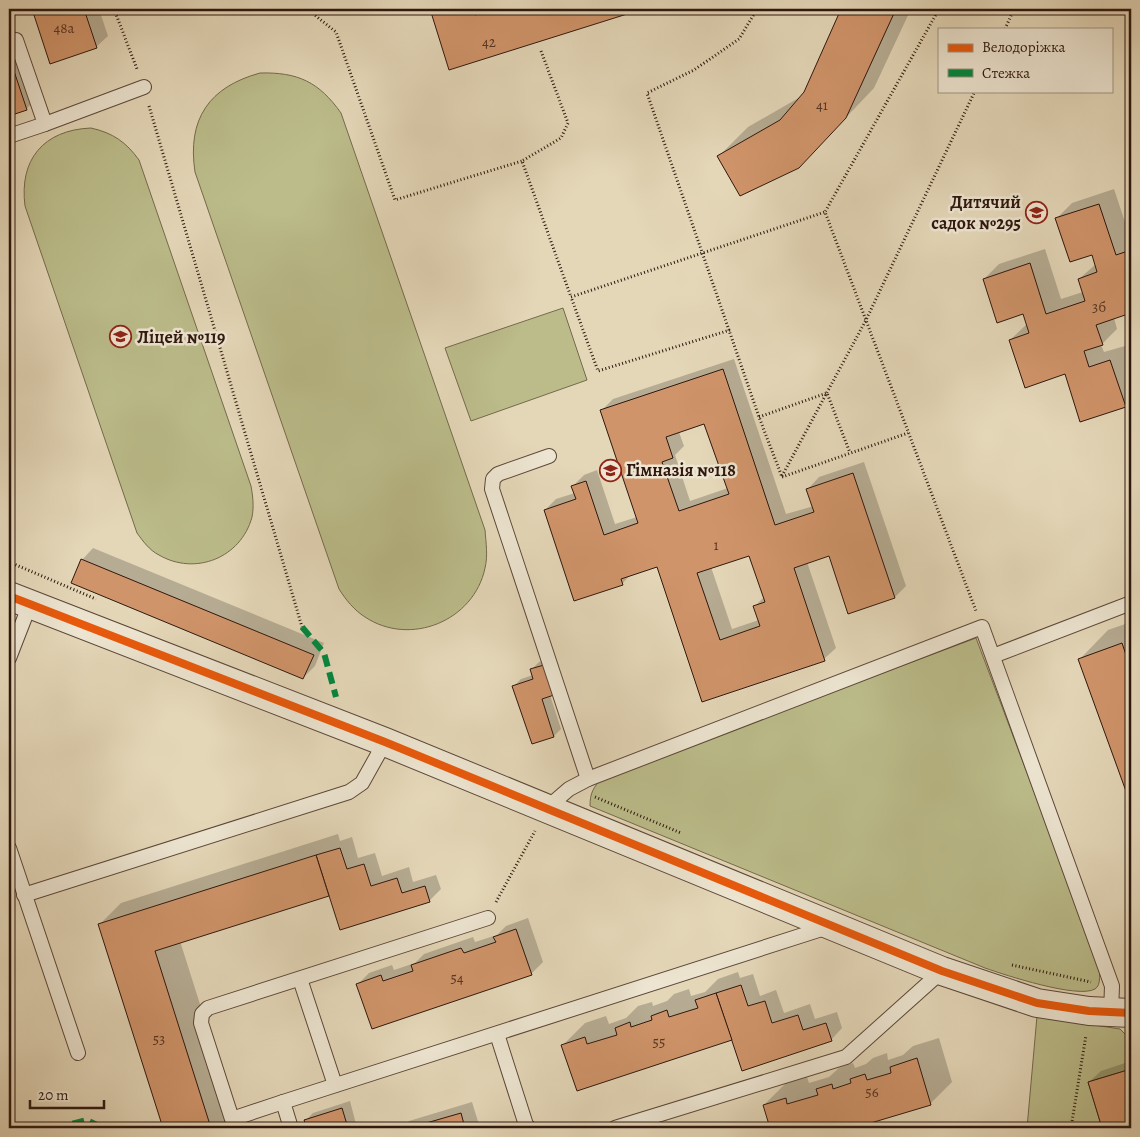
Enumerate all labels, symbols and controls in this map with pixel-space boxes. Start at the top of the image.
house number: 48а [54,18,75,38]
legend [938,28,1112,92]
house number: 42 [482,32,496,52]
text: Велодоріжка [982,37,1066,57]
text: Стежка [982,63,1030,83]
house number: 41 [816,95,828,115]
place label: Дитячий садок №295 [931,190,1021,235]
school or university icon: Дитячий садок №295 [1025,200,1049,224]
house number: 3б [1092,297,1106,317]
school or university icon: Ліцей №119 [109,325,133,349]
place label: Ліцей №119 [137,325,225,349]
school or university icon: Гімназія №118 [598,458,622,482]
place label: Гімназія №118 [626,458,736,482]
house number: 1 [713,535,719,555]
house number: 54 [450,968,464,988]
house number: 53 [153,1029,165,1049]
house number: 55 [653,1032,665,1052]
scale bar [30,1077,104,1109]
house number: 56 [865,1082,879,1102]
text: 20 m [38,1085,69,1105]

